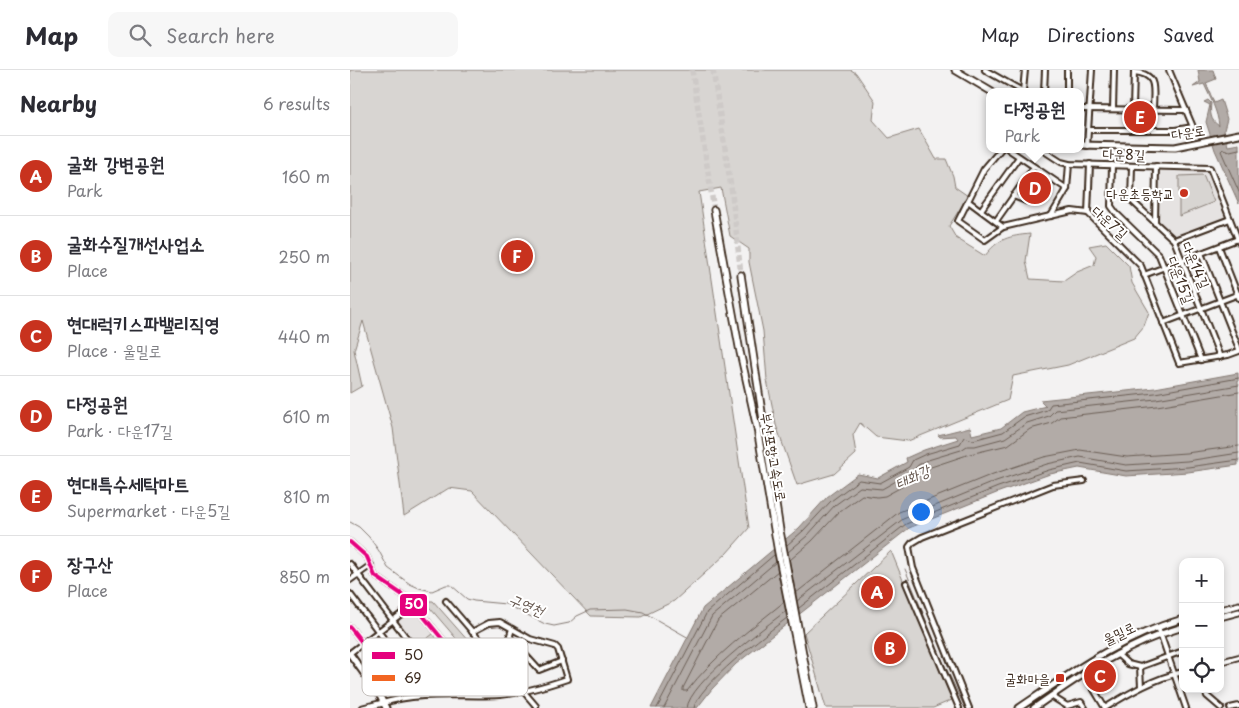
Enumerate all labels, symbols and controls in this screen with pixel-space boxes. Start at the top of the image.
search box [108,12,458,57]
text: Map [25,17,78,53]
icon: search [126,21,154,49]
text: Search here [166,21,275,49]
text: Map [981,21,1019,48]
text: Directions [1047,21,1135,48]
text: Saved [1163,21,1214,48]
text: Nearby [20,87,97,119]
popup [986,88,1084,153]
text: 6 results [263,91,330,115]
text: 다정공원 [1004,94,1066,122]
pin: E [1124,98,1156,136]
street label: 다운로 [1170,119,1206,145]
text: Park [1004,123,1040,147]
street label: 다운8길 [1102,143,1146,165]
text: 굴화 강변공원 [67,149,165,177]
text: A [30,164,42,188]
text: 160 m [282,164,330,188]
pin: D [1019,169,1051,207]
text: Park [67,178,103,202]
place label: 다운초등학교 [1106,183,1174,204]
marker: 다운초등학교 [1178,187,1190,199]
street label: 다운7길 [1087,200,1133,244]
text: 굴화수질개선사업소 [67,229,205,257]
pin: F [501,237,533,275]
street label: 다운14길 [1177,238,1216,292]
text: B [31,244,41,268]
text: 250 m [279,244,330,268]
street label: 다운15길 [1162,253,1200,307]
text: Place [67,258,108,282]
text: 현대럭키스파밸리직영 [67,309,220,337]
text: C [30,324,42,348]
text: 440 m [278,324,330,348]
text: Place · 울밀로 [67,338,161,362]
text: 다정공원 [67,389,128,417]
text: D [30,404,42,428]
text: 610 m [282,404,330,428]
street label: 부산포항고속도로 [756,411,792,503]
text: Park · 다운17길 [67,418,173,442]
water label: 태화강 [891,457,935,494]
text: 현대특수세탁마트 [67,469,189,497]
text: E [31,484,41,508]
text: 810 m [283,484,330,508]
text: Supermarket · 다운5길 [67,498,230,522]
your location [908,499,934,525]
text: 장구산 [67,549,113,577]
map controls [1179,558,1224,693]
button: + [1179,558,1224,603]
text: F [31,564,41,588]
text: 850 m [279,564,330,588]
pin: A [861,573,893,611]
text: Place [67,578,108,602]
water label: 구영천 [506,586,550,622]
line badge: 50 [399,593,428,617]
text: 50 [404,593,424,614]
button: − [1179,603,1224,648]
street label: 울밀로 [1099,616,1139,650]
pin: B [874,629,906,667]
legend [362,638,528,696]
text: 50 [404,644,423,665]
button: locate [1179,648,1224,693]
pin: C [1084,657,1116,695]
text: 69 [404,667,422,688]
place label: 굴화마을 [1005,668,1050,689]
marker: 굴화마을 [1054,672,1066,684]

